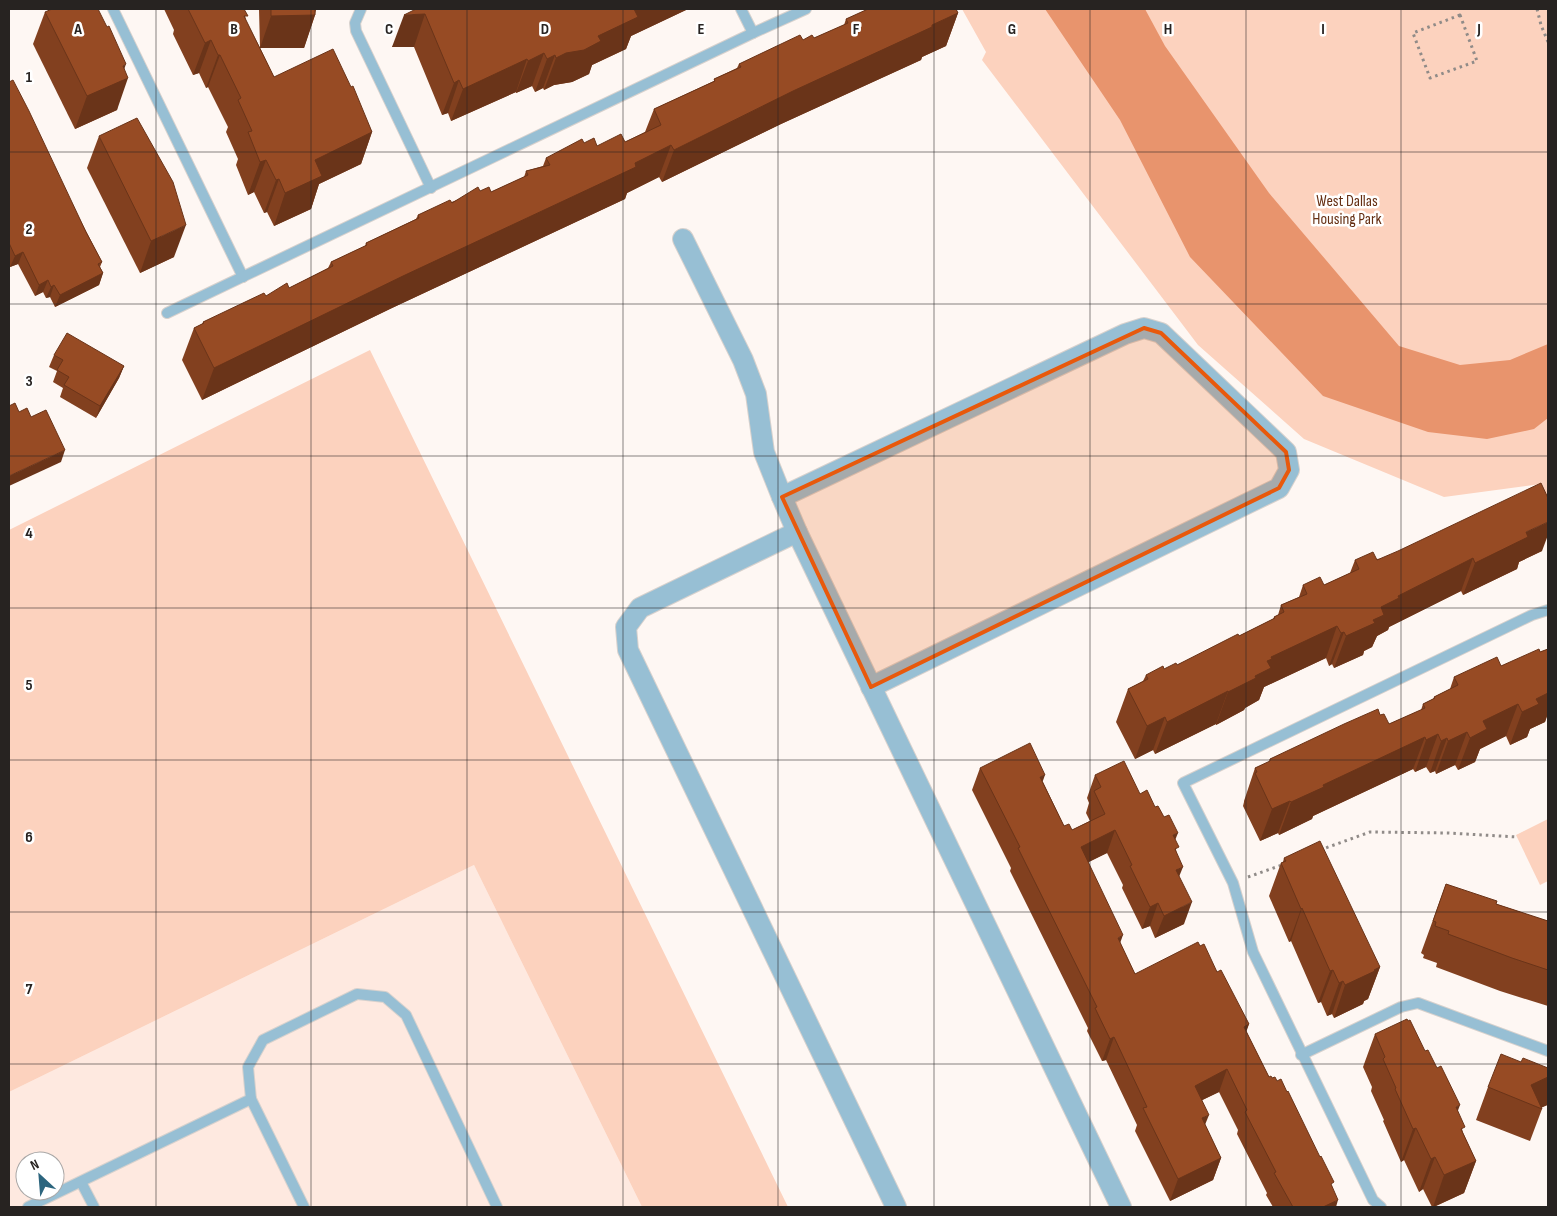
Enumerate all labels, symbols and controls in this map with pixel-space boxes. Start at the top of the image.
text: A [73,20,82,39]
text: B [230,20,238,39]
text: C [385,20,393,39]
text: D [541,20,549,39]
text: E [698,20,705,39]
text: F [853,20,860,39]
text: G [1008,20,1016,39]
text: H [1164,20,1172,39]
text: I [1321,20,1325,39]
text: J [1476,20,1481,39]
text: 1 [26,68,33,87]
park label: West Dallas Housing Park [1312,192,1382,229]
text: 2 [25,220,33,239]
text: 3 [25,372,33,391]
text: 4 [25,524,33,543]
text: 5 [25,676,33,695]
text: 6 [25,828,33,847]
text: 7 [26,980,33,999]
north arrow [15,1151,65,1201]
text: N [27,1155,42,1174]

